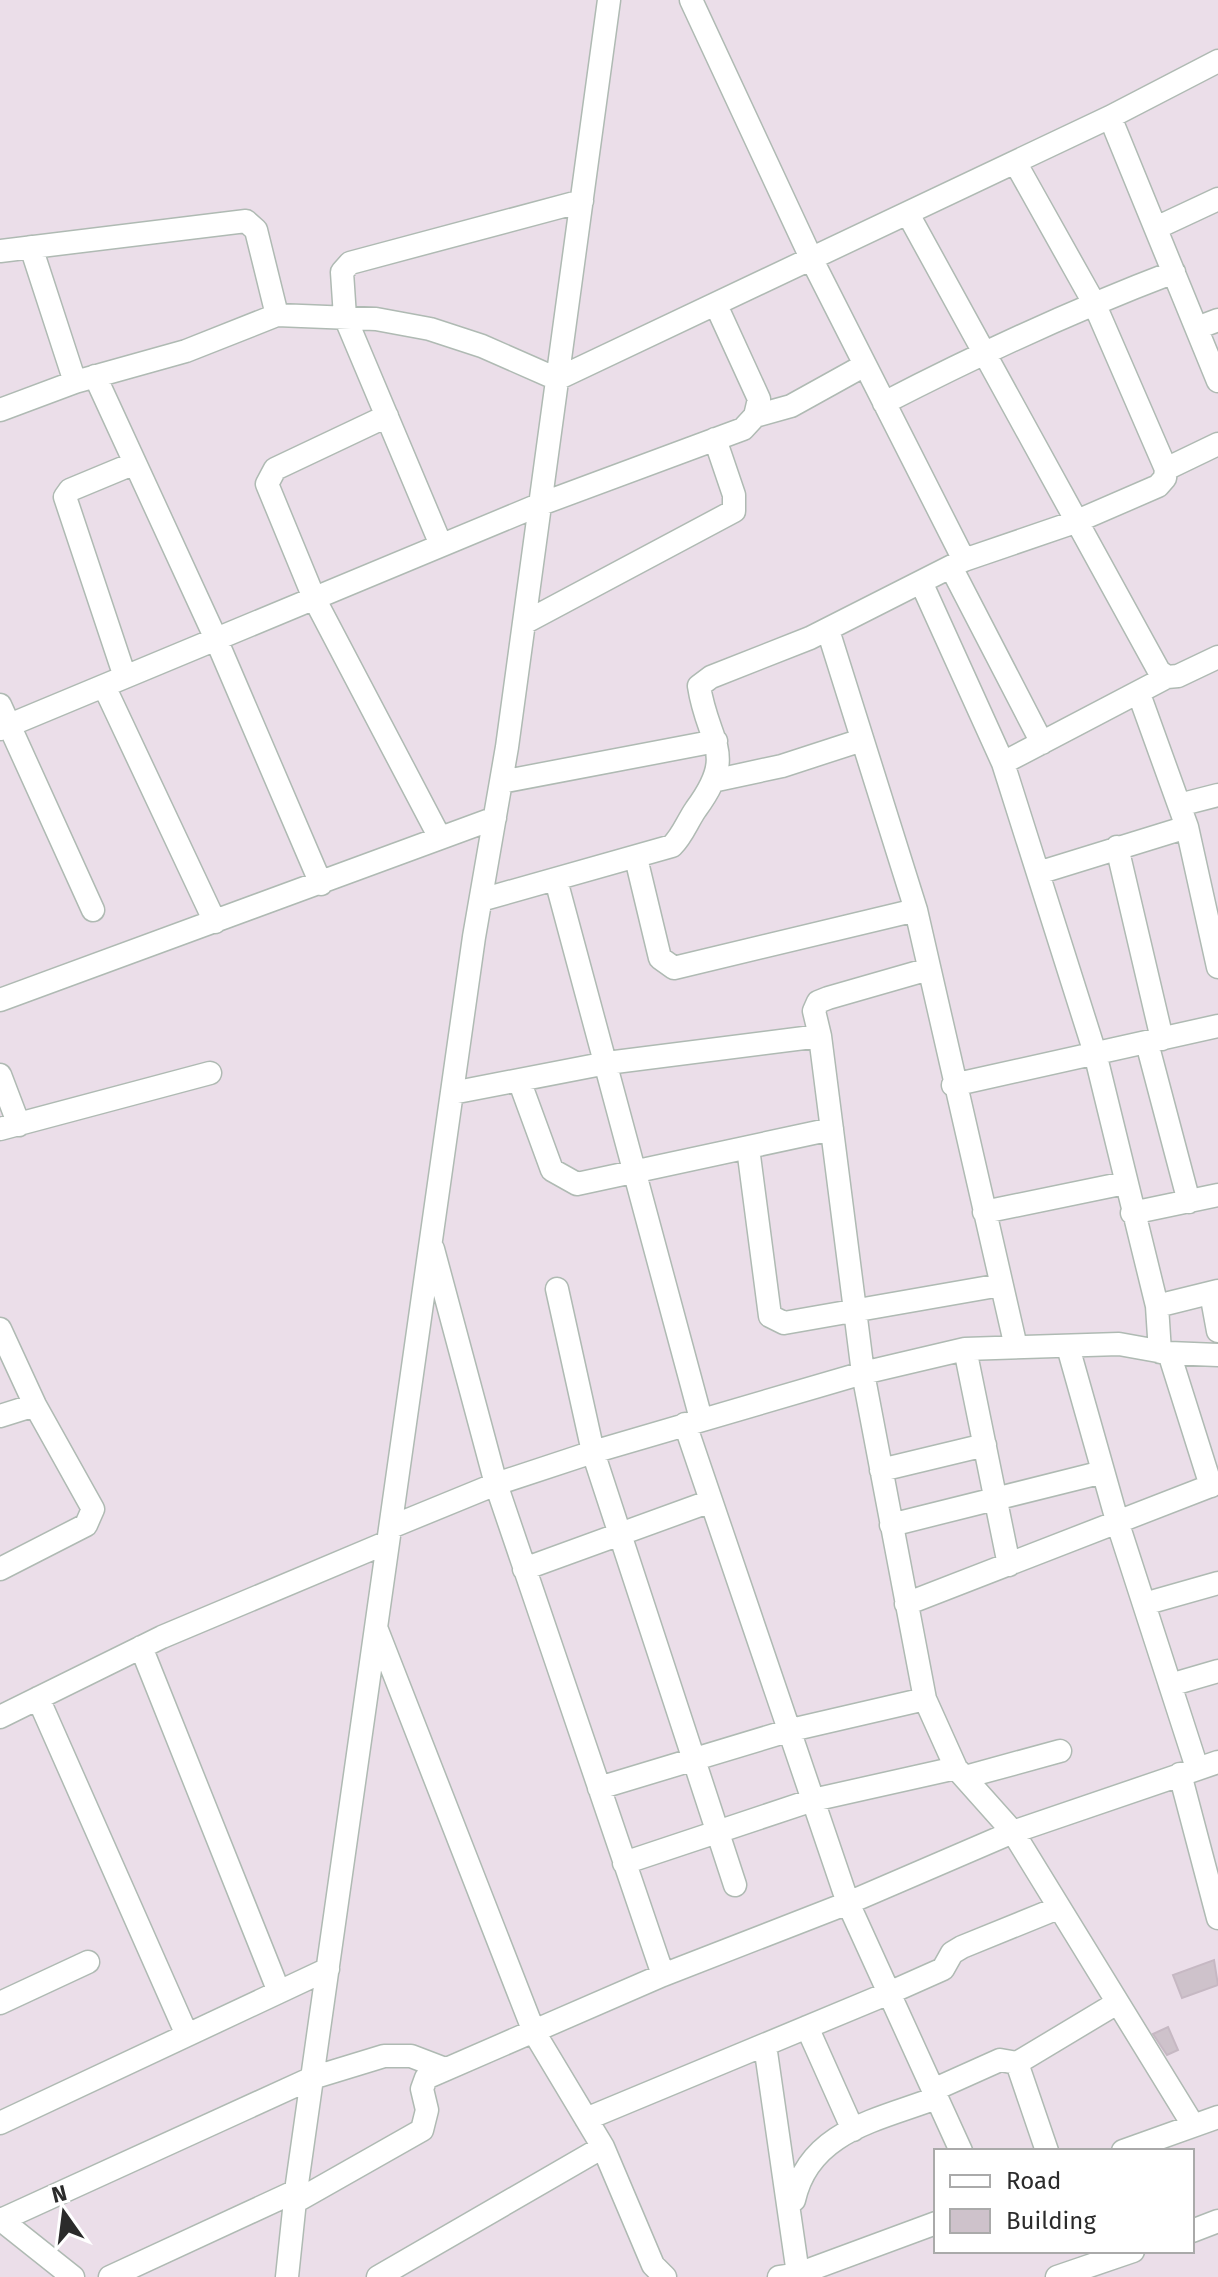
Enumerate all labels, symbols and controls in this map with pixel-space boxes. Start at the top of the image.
legend [934,2149,1194,2253]
text: Road [1006,2167,1061,2195]
north arrow [24,2173,104,2253]
text: N [49,2179,70,2209]
text: Building [1006,2207,1096,2235]

